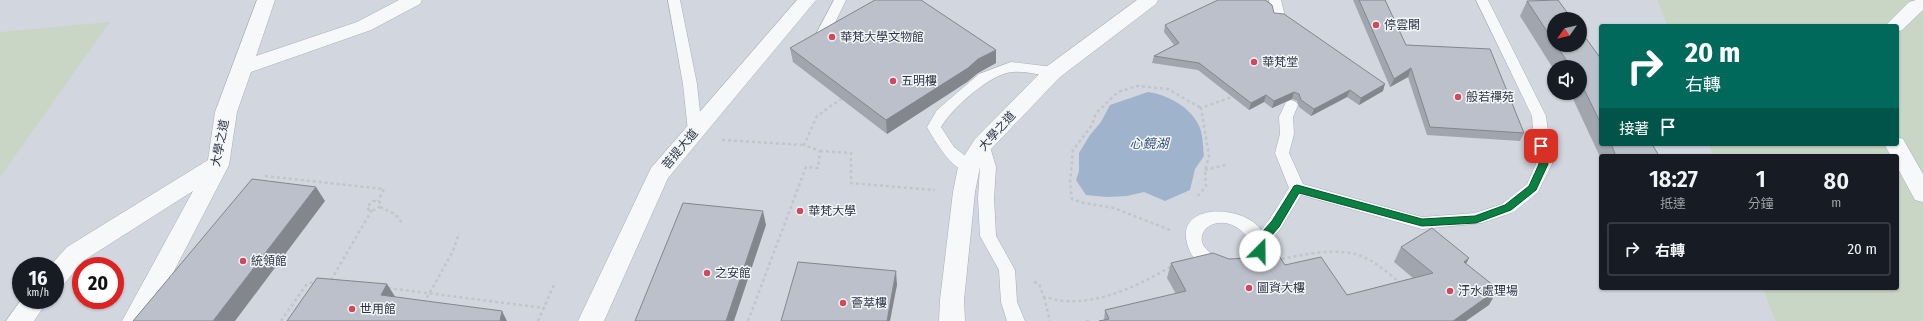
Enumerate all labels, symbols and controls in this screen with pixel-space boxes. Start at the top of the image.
north arrow [1547,12,1587,52]
map controls [1547,12,1587,100]
place label: 停雲閣 [1384,18,1420,32]
marker: 停雲閣 [1371,20,1381,30]
place label: 華梵大學文物館 [840,30,924,44]
marker: 華梵大學文物館 [827,32,837,42]
text: 20 m [1685,36,1740,69]
icon: right [1619,40,1671,92]
place label: 華梵堂 [1262,55,1298,69]
marker: 華梵堂 [1249,57,1259,67]
button: sound [1547,60,1587,100]
place label: 五明樓 [901,74,937,88]
text: 右轉 [1685,74,1721,96]
marker: 五明樓 [888,76,898,86]
place label: 般若禪苑 [1466,90,1514,104]
marker: 般若禪苑 [1453,92,1463,102]
street label: 大學之道 [976,108,1018,154]
icon: arrive [1657,116,1679,138]
street label: 大學之道 [209,118,231,168]
text: 接著 [1619,120,1649,138]
street label: 菩提大道 [659,126,701,172]
pin [1524,129,1558,163]
icon: arrive [1530,135,1552,157]
water label: 心鏡湖 [1129,136,1170,151]
text: 18:27 [1649,165,1698,193]
text: 1 [1756,165,1766,193]
text: 80 [1824,167,1849,195]
text: m [1831,195,1841,210]
text: 抵達 [1660,196,1686,211]
text: 分鐘 [1748,196,1774,211]
place label: 華梵大學 [808,204,856,218]
marker: 華梵大學 [795,206,805,216]
position arrow [1239,230,1281,272]
icon: right [1621,238,1643,260]
text: 20 m [1848,240,1877,258]
text: 右轉 [1655,242,1685,260]
place label: 統領館 [251,254,287,268]
marker: 統領館 [238,256,248,266]
speed limit sign: 20 [72,257,124,309]
text: 16 [29,266,47,290]
place label: 之安館 [715,266,751,280]
marker: 之安館 [702,268,712,278]
place label: 圖資大樓 [1257,281,1305,295]
marker: 圖資大樓 [1244,283,1254,293]
place label: 汙水處理場 [1458,284,1518,298]
marker: 汙水處理場 [1445,286,1455,296]
text: km/h [27,287,49,299]
place label: 薈萃樓 [851,296,887,310]
marker: 薈萃樓 [838,298,848,308]
place label: 世用館 [360,302,396,316]
marker: 世用館 [347,304,357,314]

